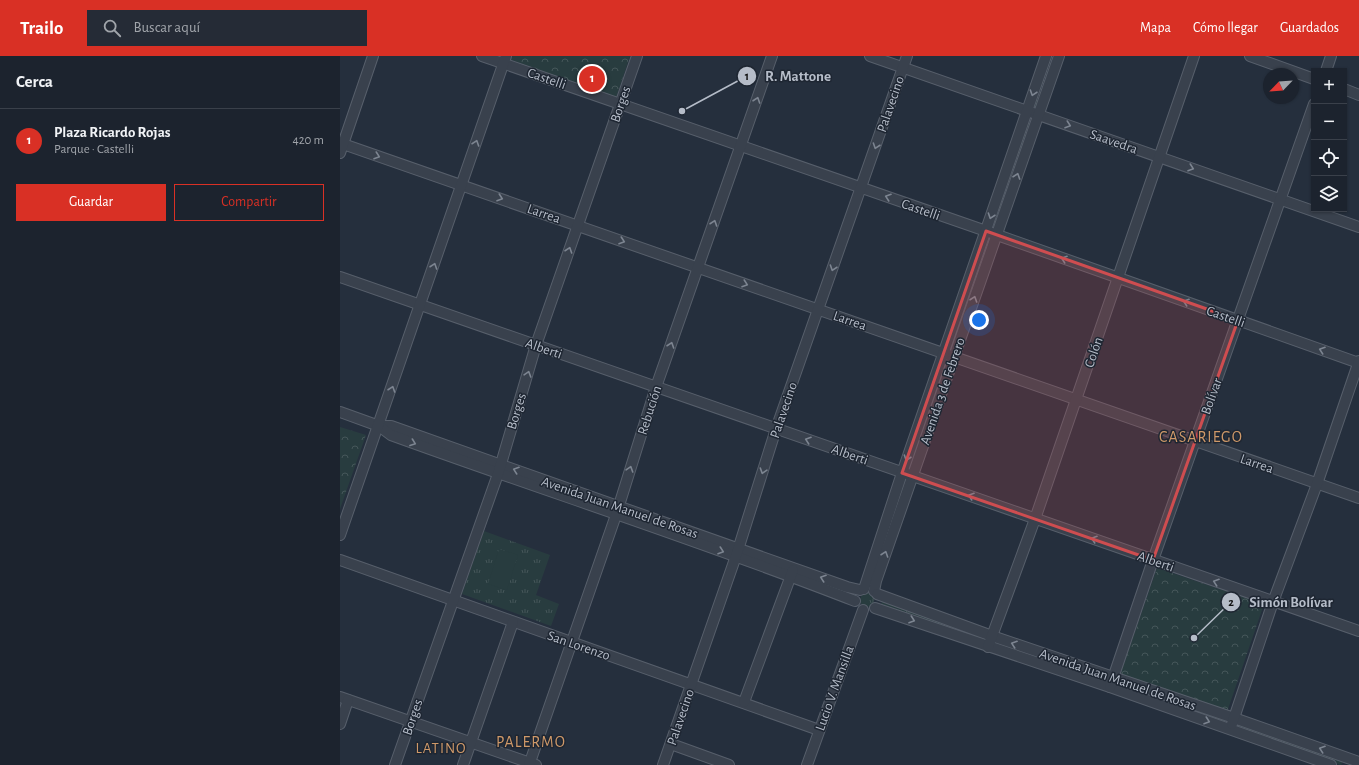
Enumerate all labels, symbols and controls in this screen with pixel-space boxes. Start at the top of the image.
search box [87,10,367,46]
icon: search [101,17,123,39]
text: Trailo [20,19,63,38]
text: Buscar aquí [133,20,200,35]
text: Mapa [1140,21,1171,35]
text: Cómo llegar [1193,21,1258,35]
text: Guardados [1280,21,1339,35]
callout: R. Mattone [737,63,839,90]
pin: 1 [579,64,605,94]
street label: Castelli [525,66,568,92]
north arrow [1263,68,1299,104]
map controls [1311,68,1347,212]
button: + [1311,68,1347,104]
text: R. Mattone [765,69,831,84]
text: 1 [745,70,749,82]
text: Cerca [16,73,53,90]
street label: Palavecino [875,74,907,134]
street label: Borges [608,85,634,124]
one-way arrow [1029,89,1037,96]
one-way arrow [752,97,760,104]
button: − [1311,104,1347,140]
one-way arrow [1065,121,1072,129]
text: Plaza Ricardo Rojas [54,125,171,140]
street label: Saavedra [1088,127,1140,157]
text: 1 [27,134,31,147]
text: 420 m [292,134,324,147]
one-way arrow [472,140,480,147]
button: locate [1311,140,1347,176]
one-way arrow [872,142,880,149]
text: Parque · Castelli [54,143,134,156]
one-way arrow [373,151,380,159]
one-way arrow [1188,163,1195,172]
one-way arrow [1012,173,1021,180]
button: layers [1311,176,1347,212]
button: Guardar [16,184,166,221]
button: Compartir [174,184,324,221]
one-way arrow [496,193,503,202]
one-way arrow [885,194,892,202]
street label: Castelli [899,197,942,223]
street label: Larrea [525,202,563,226]
one-way arrow [987,212,996,219]
one-way arrow [709,219,717,226]
one-way arrow [619,236,626,245]
one-way arrow [565,247,573,254]
one-way arrow [1060,255,1067,264]
one-way arrow [429,263,438,270]
one-way arrow [829,265,837,272]
one-way arrow [741,279,748,288]
one-way arrow [969,296,978,303]
one-way arrow [1183,299,1190,307]
street label: Castelli [1204,304,1247,330]
street label: Larrea [831,309,869,333]
your location [969,310,989,330]
street label: Colón [1082,335,1106,369]
street label: Alberti [524,336,564,362]
street label: Avenida 3 de Febrero [918,336,968,447]
one-way arrow [666,342,674,349]
one-way arrow [1319,347,1326,355]
one-way arrow [523,370,532,377]
street label: Bolívar [1199,376,1225,416]
street label: Palavecino [768,380,800,440]
street label: Rebución [635,384,664,437]
one-way arrow [387,386,395,393]
street label: Borges [505,392,529,431]
district label: CASARIEGO [1159,429,1243,445]
one-way arrow [805,436,812,445]
one-way arrow [410,439,417,447]
street label: Alberti [830,442,870,468]
street label: Larrea [1238,452,1276,476]
one-way arrow [904,454,912,461]
one-way arrow [512,466,519,475]
one-way arrow [625,466,634,473]
one-way arrow [759,467,768,474]
street label: Avenida Juan Manuel de Rosas [540,475,700,541]
one-way arrow [967,493,974,501]
one-way arrow [1090,535,1097,544]
one-way arrow [717,546,724,555]
street label: Alberti [1136,549,1176,575]
one-way arrow [881,551,889,558]
one-way arrow [820,575,827,583]
one-way arrow [1213,578,1220,587]
callout: Simón Bolívar [1221,588,1341,615]
text: Simón Bolívar [1249,595,1334,610]
text: 2 [1228,596,1234,608]
one-way arrow [908,615,915,624]
street label: San Lorenzo [546,629,612,663]
one-way arrow [1010,640,1017,649]
street label: Lucio V. Mansilla [813,643,857,733]
street label: Avenida Juan Manuel de Rosas [1038,647,1198,713]
street label: Palavecino [665,687,697,747]
street label: Borges [400,698,426,737]
one-way arrow [1203,716,1210,725]
district label: PALERMO [496,734,566,750]
district label: LATINO [416,741,466,756]
one-way arrow [1319,746,1326,754]

